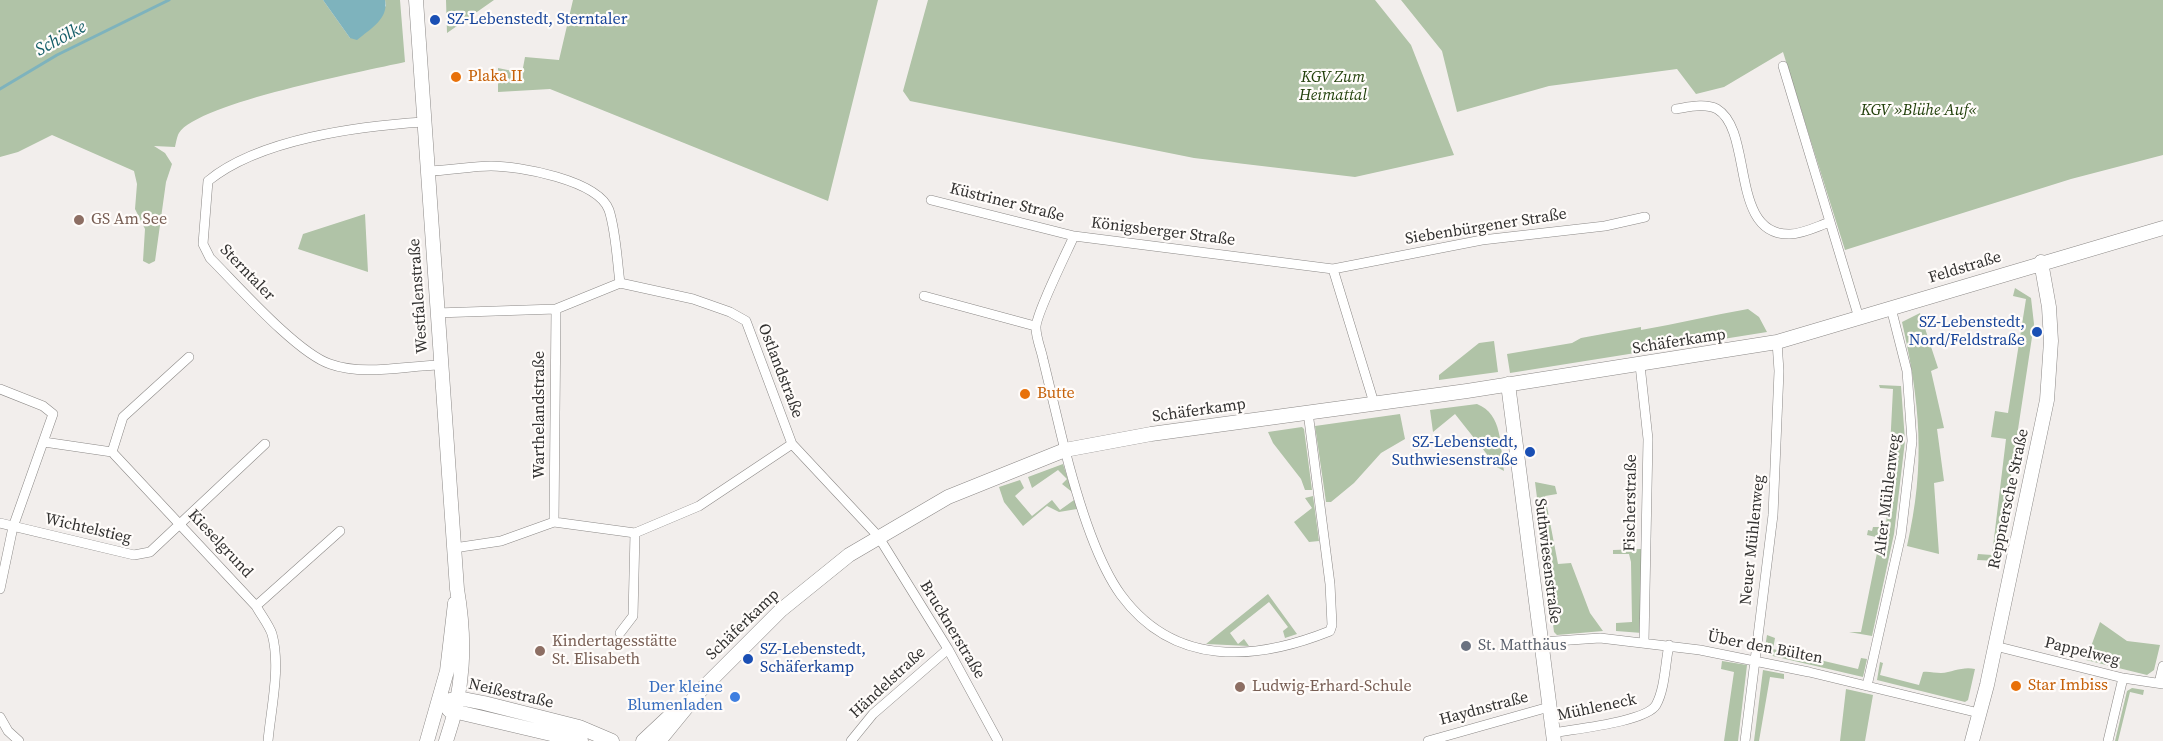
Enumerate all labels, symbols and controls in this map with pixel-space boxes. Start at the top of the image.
place label: SZ-Lebenstedt, Sterntaler [447,10,628,30]
marker: SZ-Lebenstedt, Sterntaler [428,13,442,27]
water label: Schölke [32,17,90,61]
place label: Plaka II [468,67,523,87]
park label: KGV Zum Heimattal [1299,68,1367,106]
marker: Plaka II [449,70,463,84]
park label: KGV »Blühe Auf« [1861,101,1977,121]
street label: Küstriner Straße [948,179,1066,227]
street label: Siebenbürgener Straße [1404,205,1568,249]
place label: GS Am See [91,210,167,230]
marker: GS Am See [72,213,86,227]
street label: Königsberger Straße [1090,214,1236,250]
street label: Westfalenstraße [405,238,433,354]
street label: Sterntaler [215,241,279,305]
street label: Feldstraße [1926,248,2004,288]
place label: SZ-Lebenstedt, Nord/Feldstraße [1909,313,2025,351]
street label: Ostlandstraße [753,321,807,421]
street label: Schäferkamp [1631,325,1727,359]
marker: SZ-Lebenstedt, Nord/Feldstraße [2030,325,2044,339]
street label: Warthelandstraße [530,351,550,479]
place label: Butte [1037,384,1075,404]
marker: Butte [1018,387,1032,401]
street label: Schäferkamp [1151,395,1247,427]
street label: Reppnersche Straße [1985,427,2033,571]
place label: SZ-Lebenstedt, Suthwiesenstraße [1392,433,1518,471]
street label: Alter Mühlenweg [1871,433,1905,557]
marker: SZ-Lebenstedt, Suthwiesenstraße [1523,445,1537,459]
street label: Fischerstraße [1621,454,1641,552]
street label: Neuer Mühlenweg [1737,474,1769,606]
street label: Suthwiesenstraße [1530,497,1564,625]
street label: Kieselgrund [184,506,256,582]
street label: Wichtelstieg [43,510,133,548]
street label: Brucknerstraße [915,577,989,683]
street label: Schäferkamp [702,585,784,665]
street label: Über den Bülten [1706,627,1824,669]
place label: Kindertagesstätte St. Elisabeth [552,632,677,670]
street label: Pappelweg [2042,633,2122,671]
place label: St. Matthäus [1478,636,1567,656]
marker: St. Matthäus [1459,639,1473,653]
place label: SZ-Lebenstedt, Schäferkamp [760,640,866,678]
street label: Händelstraße [846,643,930,723]
marker: Kindertagesstätte St. Elisabeth [533,644,547,658]
marker: SZ-Lebenstedt, Schäferkamp [741,652,755,666]
street label: Neißestraße [467,675,555,713]
place label: Star Imbiss [2028,676,2108,696]
place label: Ludwig-Erhard-Schule [1252,677,1412,697]
place label: Der kleine Blumenladen [627,678,723,716]
marker: Star Imbiss [2009,679,2023,693]
marker: Ludwig-Erhard-Schule [1233,680,1247,694]
street label: Haydnstraße [1437,688,1531,730]
marker: Der kleine Blumenladen [728,690,742,704]
street label: Mühleneck [1556,690,1638,726]

